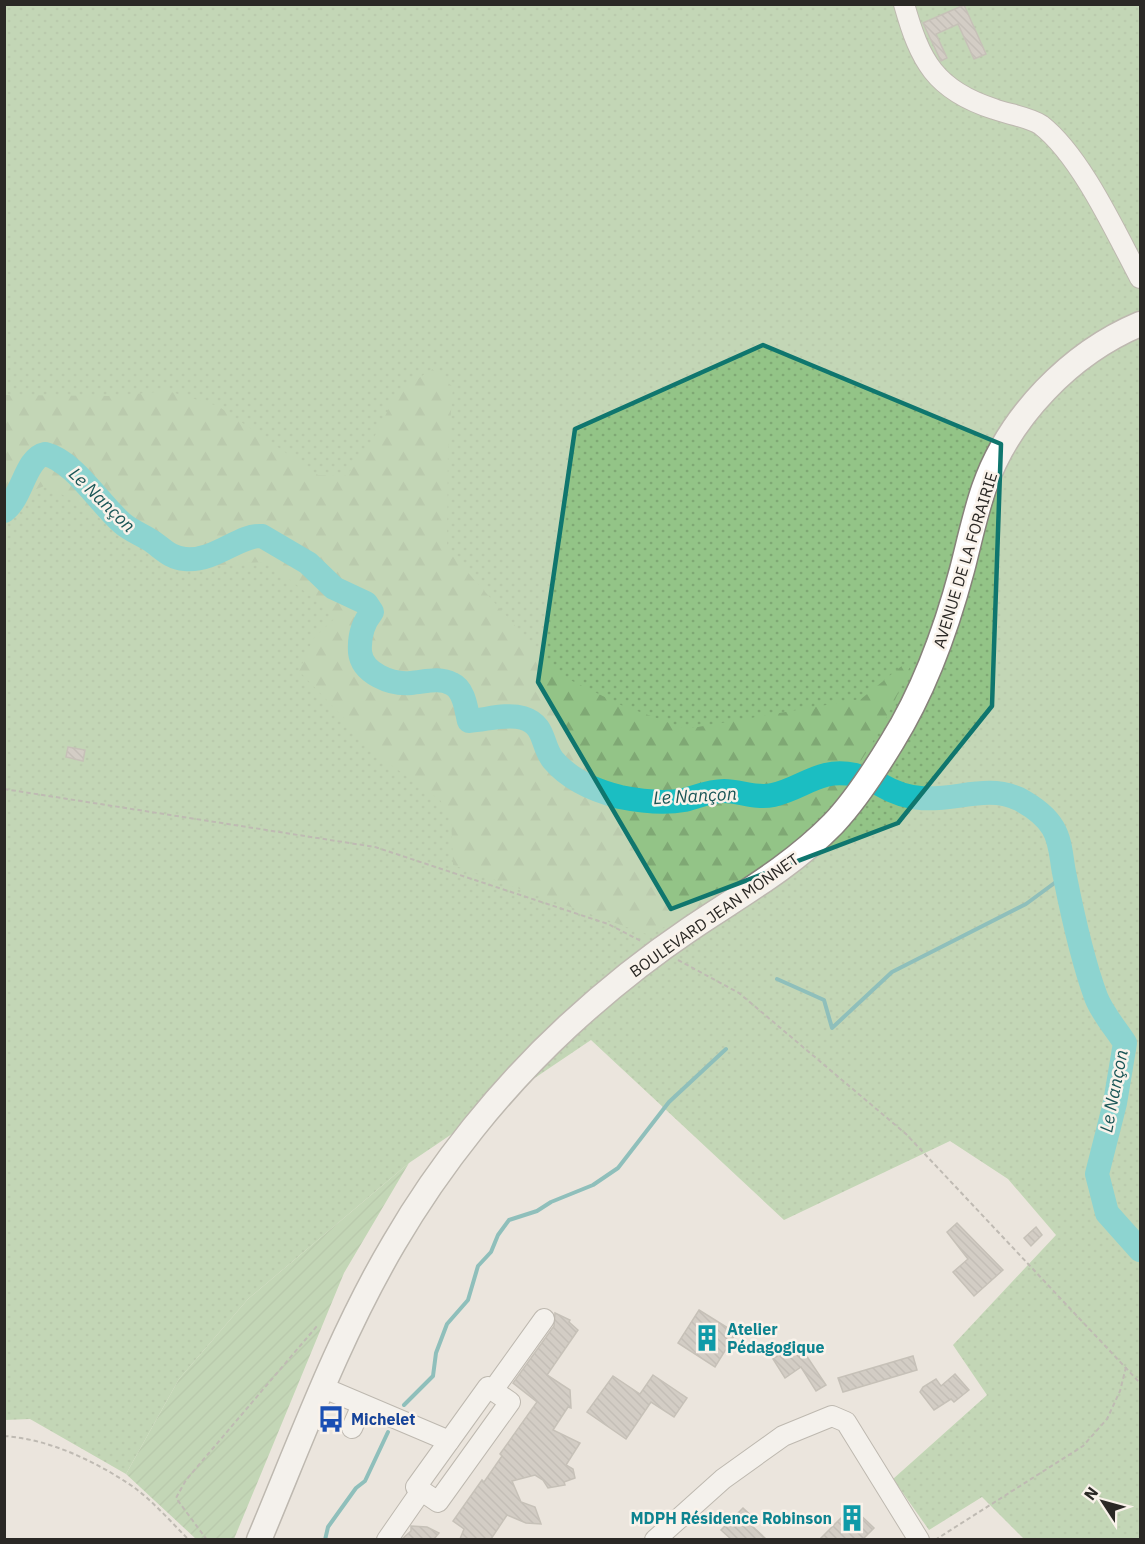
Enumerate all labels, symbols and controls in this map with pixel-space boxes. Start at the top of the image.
water label: Le Nançon [64,462,140,537]
street label: AVENUE DE LA FORAIRIE [929,470,1001,650]
water label: Le Nançon [653,782,737,809]
street label: BOULEVARD JEAN MONNET [625,849,803,981]
water label: Le Nançon [1094,1048,1133,1134]
place label: Atelier Pédagogique [727,1319,824,1357]
building icon: Atelier Pédagogique [692,1323,722,1353]
bus stop icon: Michelet [316,1404,346,1434]
place label: Michelet [351,1409,415,1429]
north arrow [1073,1472,1133,1532]
text: N [1079,1483,1102,1504]
building icon: MDPH Résidence Robinson [837,1503,867,1533]
place label: MDPH Résidence Robinson [630,1508,832,1528]

